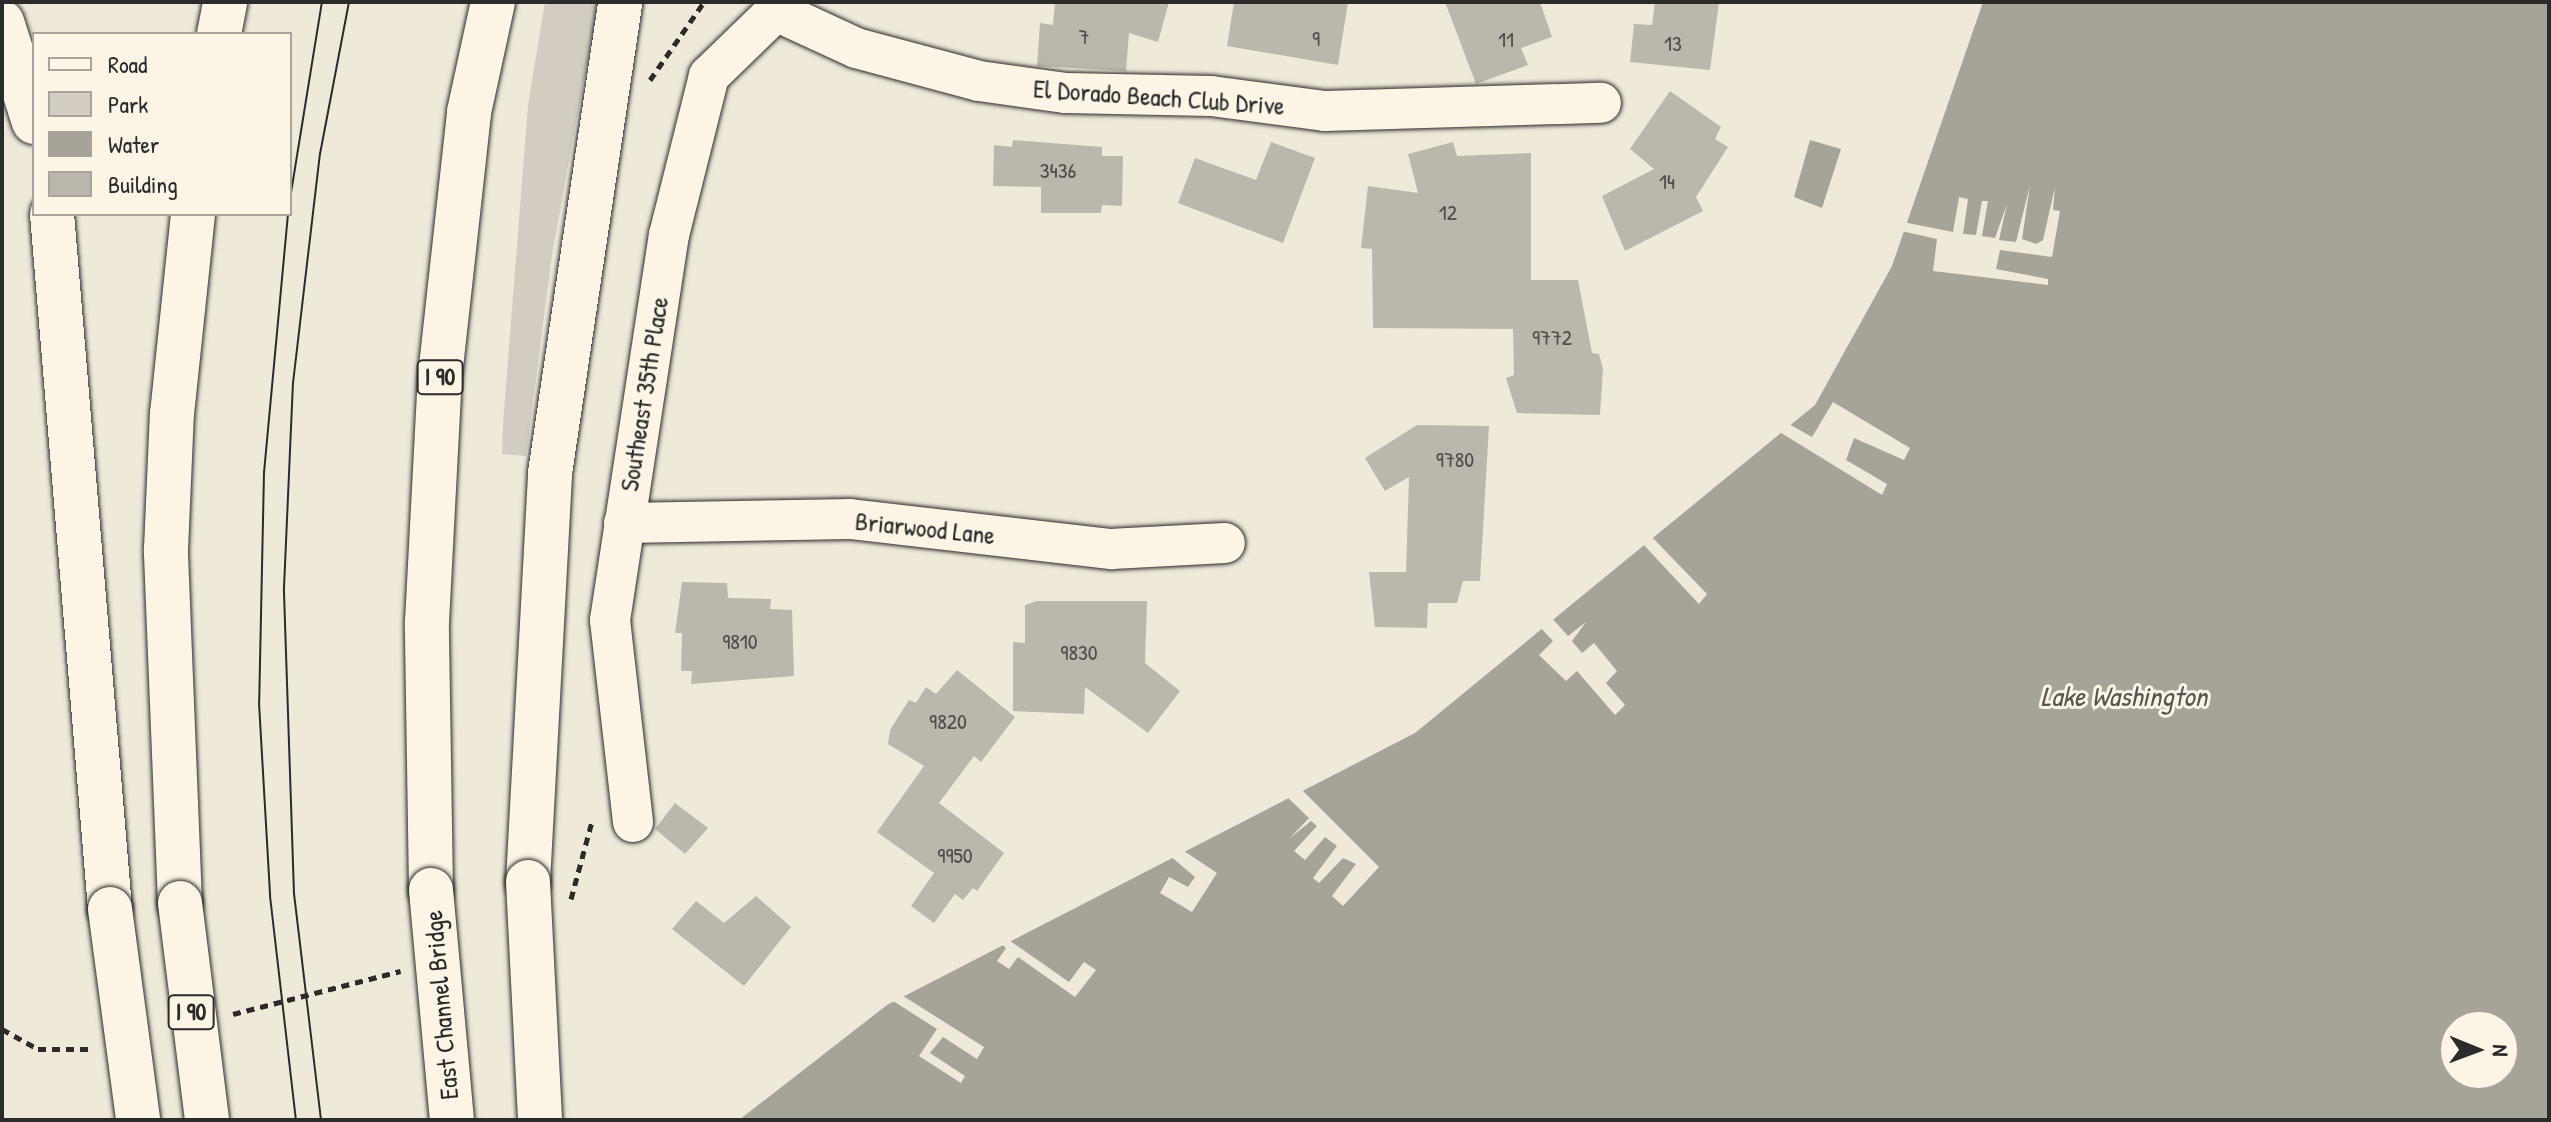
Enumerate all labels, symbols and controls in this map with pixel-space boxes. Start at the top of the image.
house number: 7 [1079,24,1089,50]
house number: 9 [1312,26,1320,52]
house number: 11 [1498,27,1514,53]
house number: 13 [1664,31,1682,57]
legend [32,32,292,216]
text: Road [108,48,147,80]
street label: El Dorado Beach Club Drive [1032,73,1286,121]
text: Park [108,88,148,120]
text: Water [108,128,159,160]
house number: 3436 [1040,158,1076,184]
text: Building [108,168,178,200]
house number: 14 [1659,169,1675,195]
house number: 12 [1439,200,1457,226]
street label: Southeast 35th Place [613,294,675,494]
house number: 9772 [1532,325,1572,351]
road number: I 90 [416,357,464,397]
house number: 9780 [1436,447,1474,473]
street label: Briarwood Lane [854,505,996,551]
house number: 9810 [722,629,758,655]
house number: 9830 [1060,640,1098,666]
water label: Lake Washington [2041,679,2207,713]
house number: 9820 [929,709,967,735]
house number: 9950 [937,843,973,869]
street label: East Channel Bridge [417,909,465,1101]
road number: I 90 [167,992,215,1032]
north arrow [2439,1010,2519,1090]
text: N [2486,1044,2516,1057]

